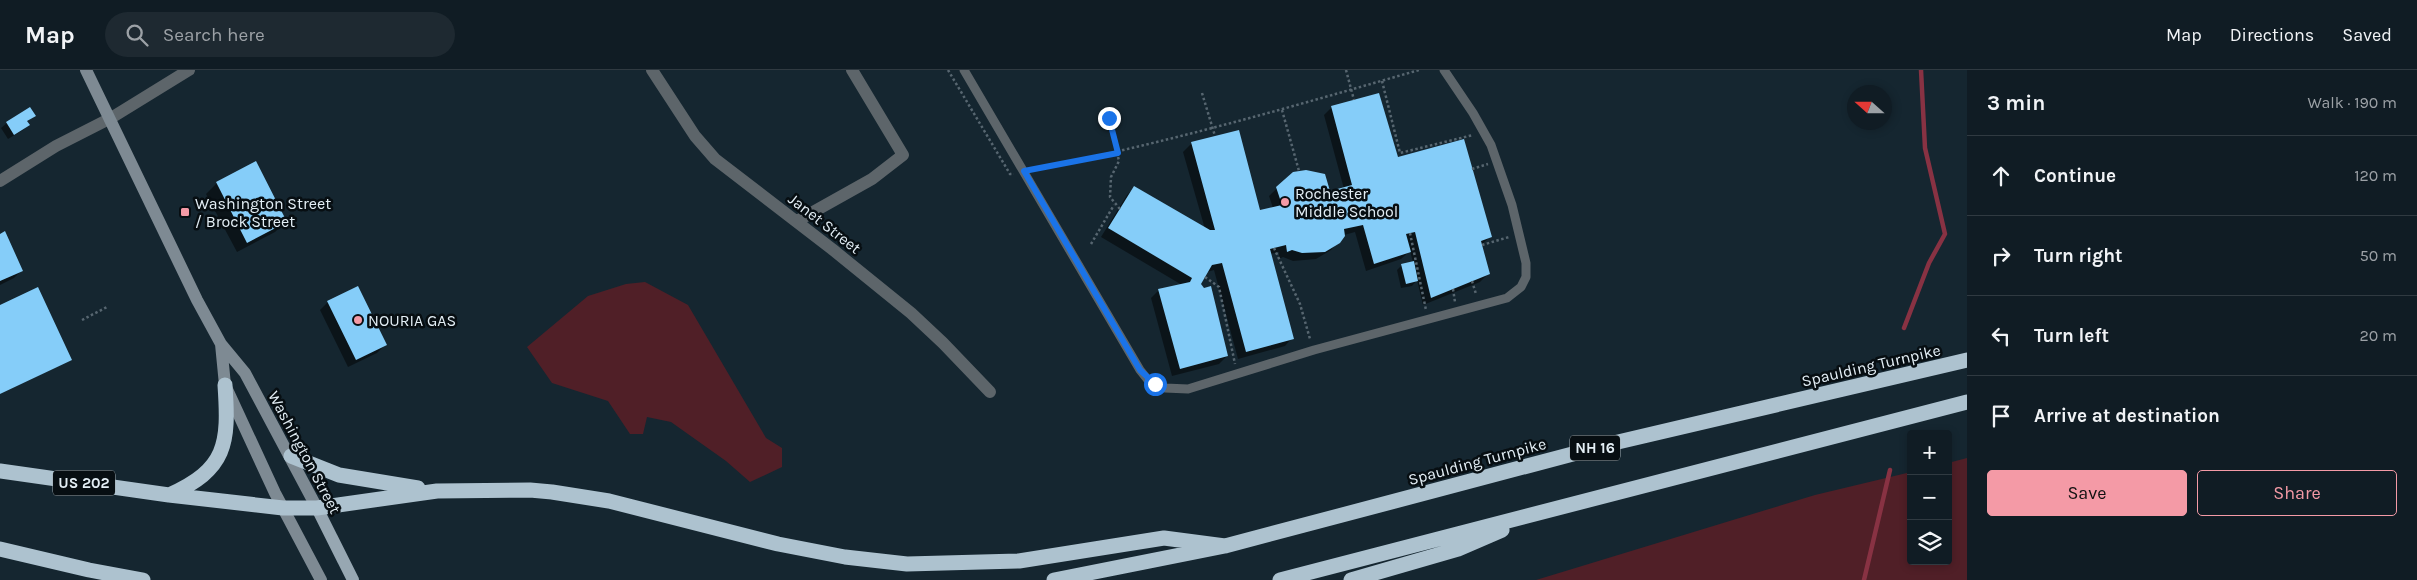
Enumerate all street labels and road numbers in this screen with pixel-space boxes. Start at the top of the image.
street label: Janet Street [785,189,865,258]
street label: Spaulding Turnpike [1800,340,1942,391]
street label: Washington Street [264,388,345,517]
street label: Spaulding Turnpike [1406,434,1548,489]
road number: NH 16 [1570,436,1620,460]
road number: US 202 [53,470,115,496]

